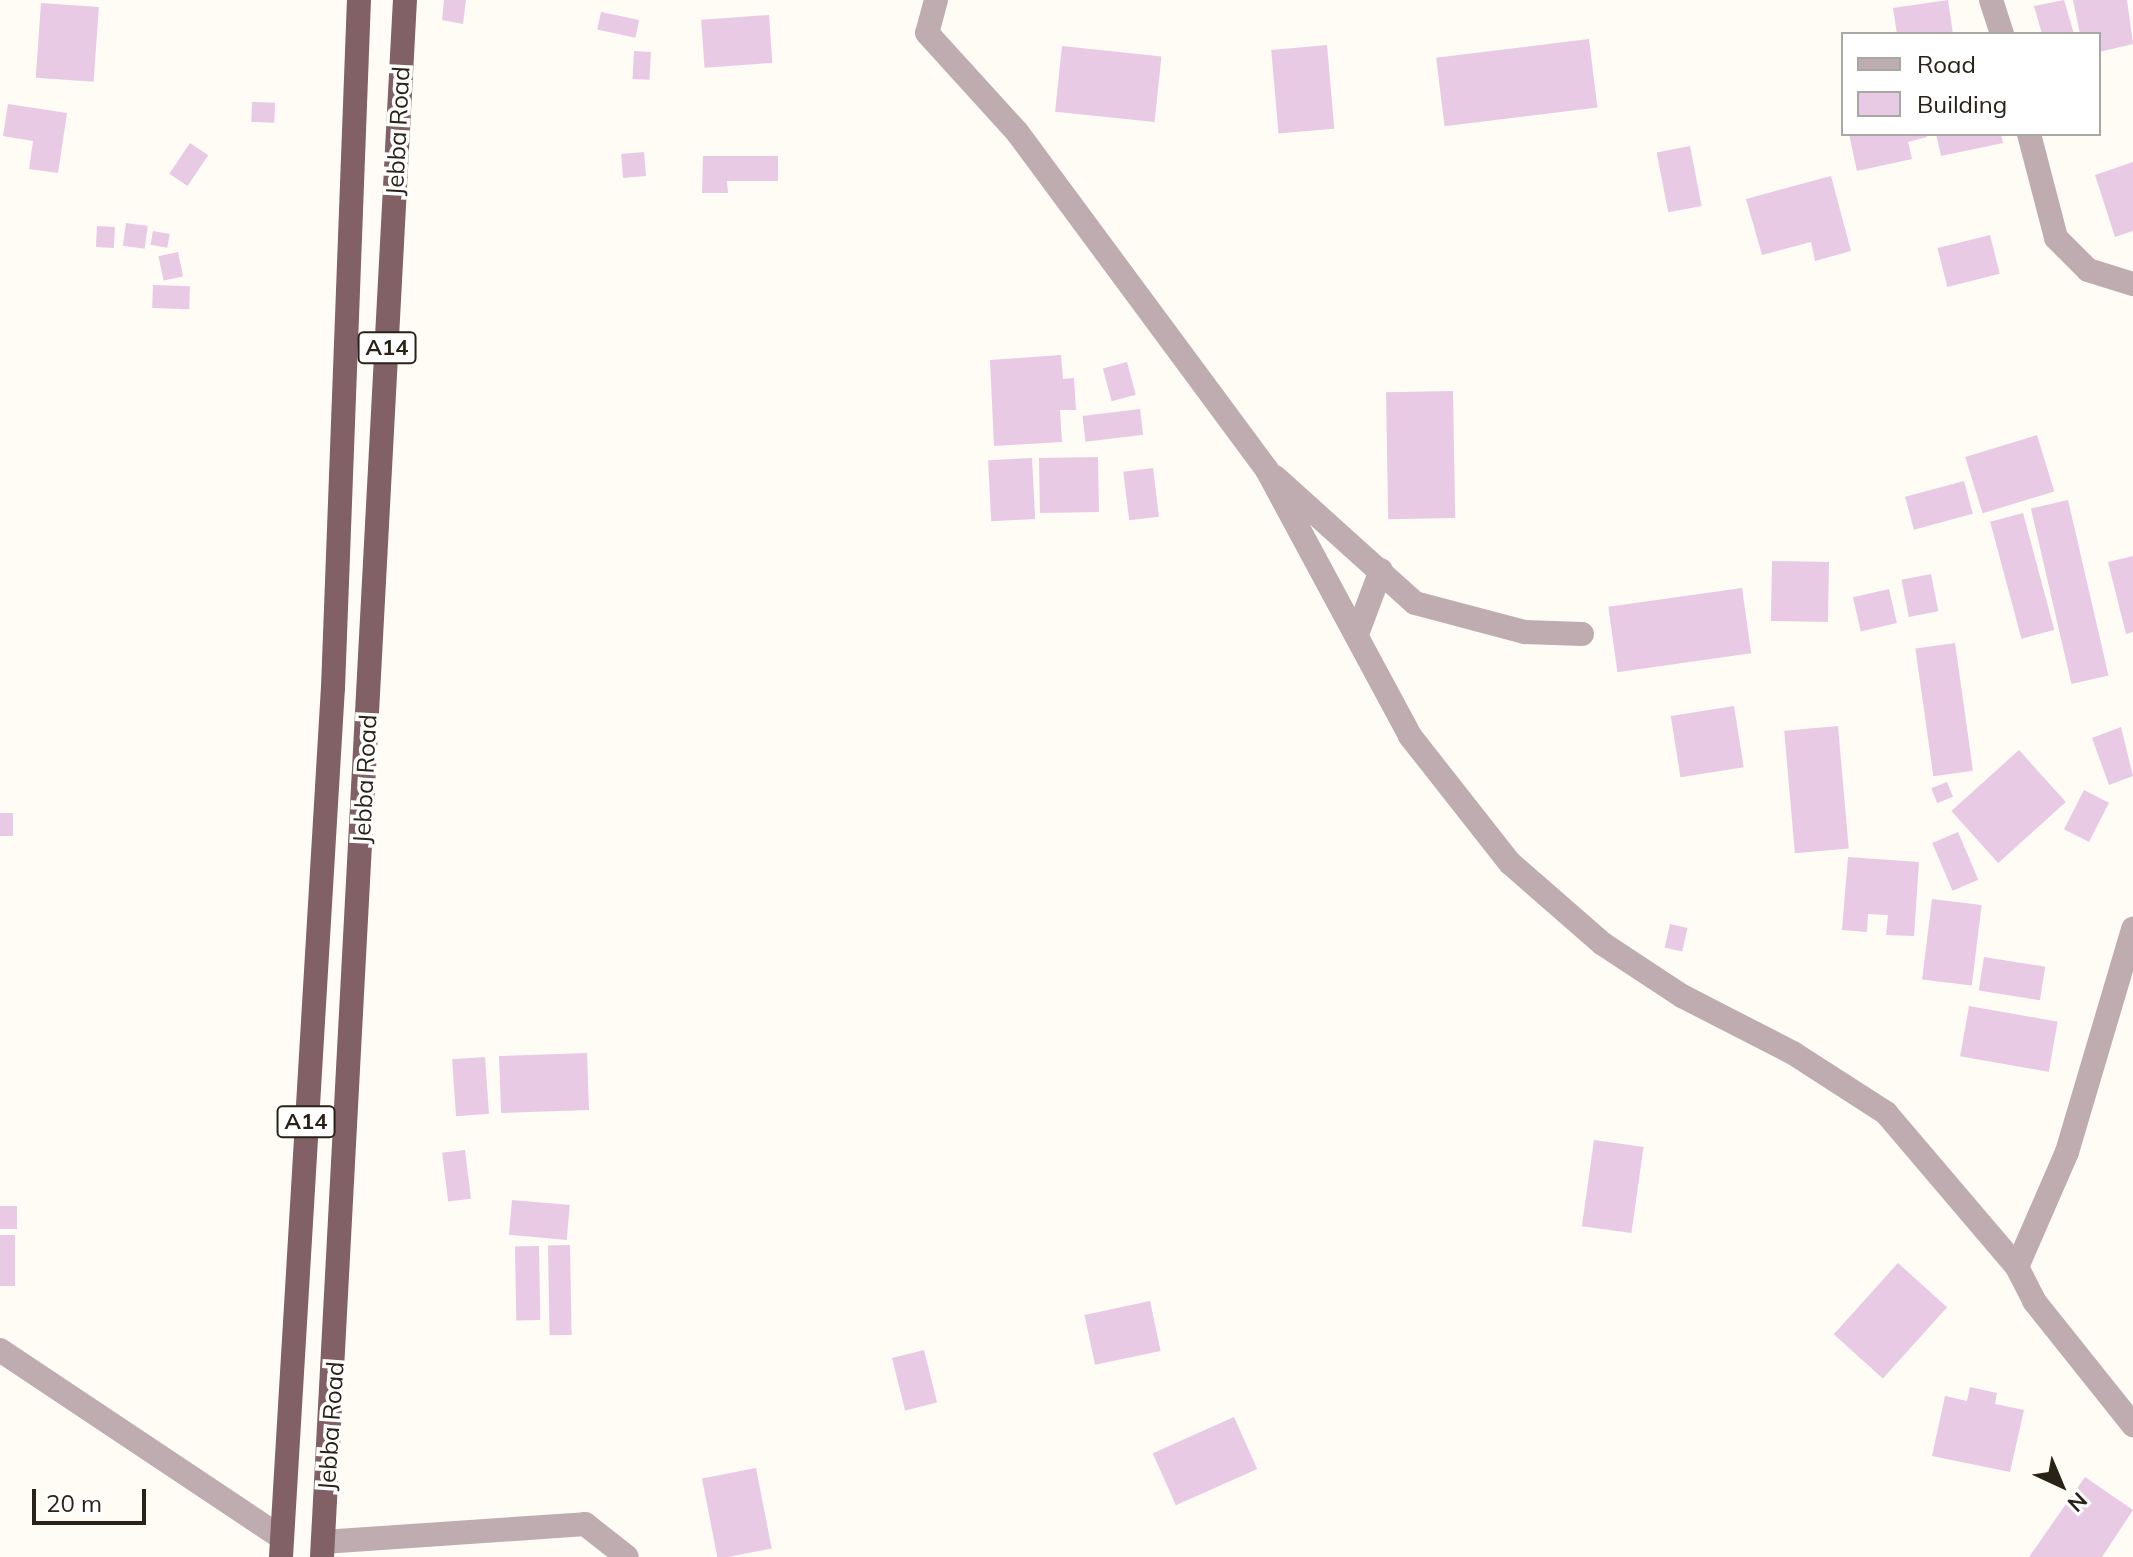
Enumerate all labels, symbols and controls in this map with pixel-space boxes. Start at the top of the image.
legend [1841,32,2101,136]
text: Road [1917,49,1976,79]
street label: Jebba Road [380,66,416,196]
text: Building [1917,89,2007,119]
road number: A14 [357,330,417,366]
street label: Jebba Road [347,714,383,844]
road number: A14 [276,1104,336,1140]
street label: Jebba Road [312,1361,350,1491]
north arrow [2021,1445,2101,1525]
scale bar [36,1473,150,1523]
text: N [2062,1486,2093,1518]
text: 20 m [46,1488,102,1518]

